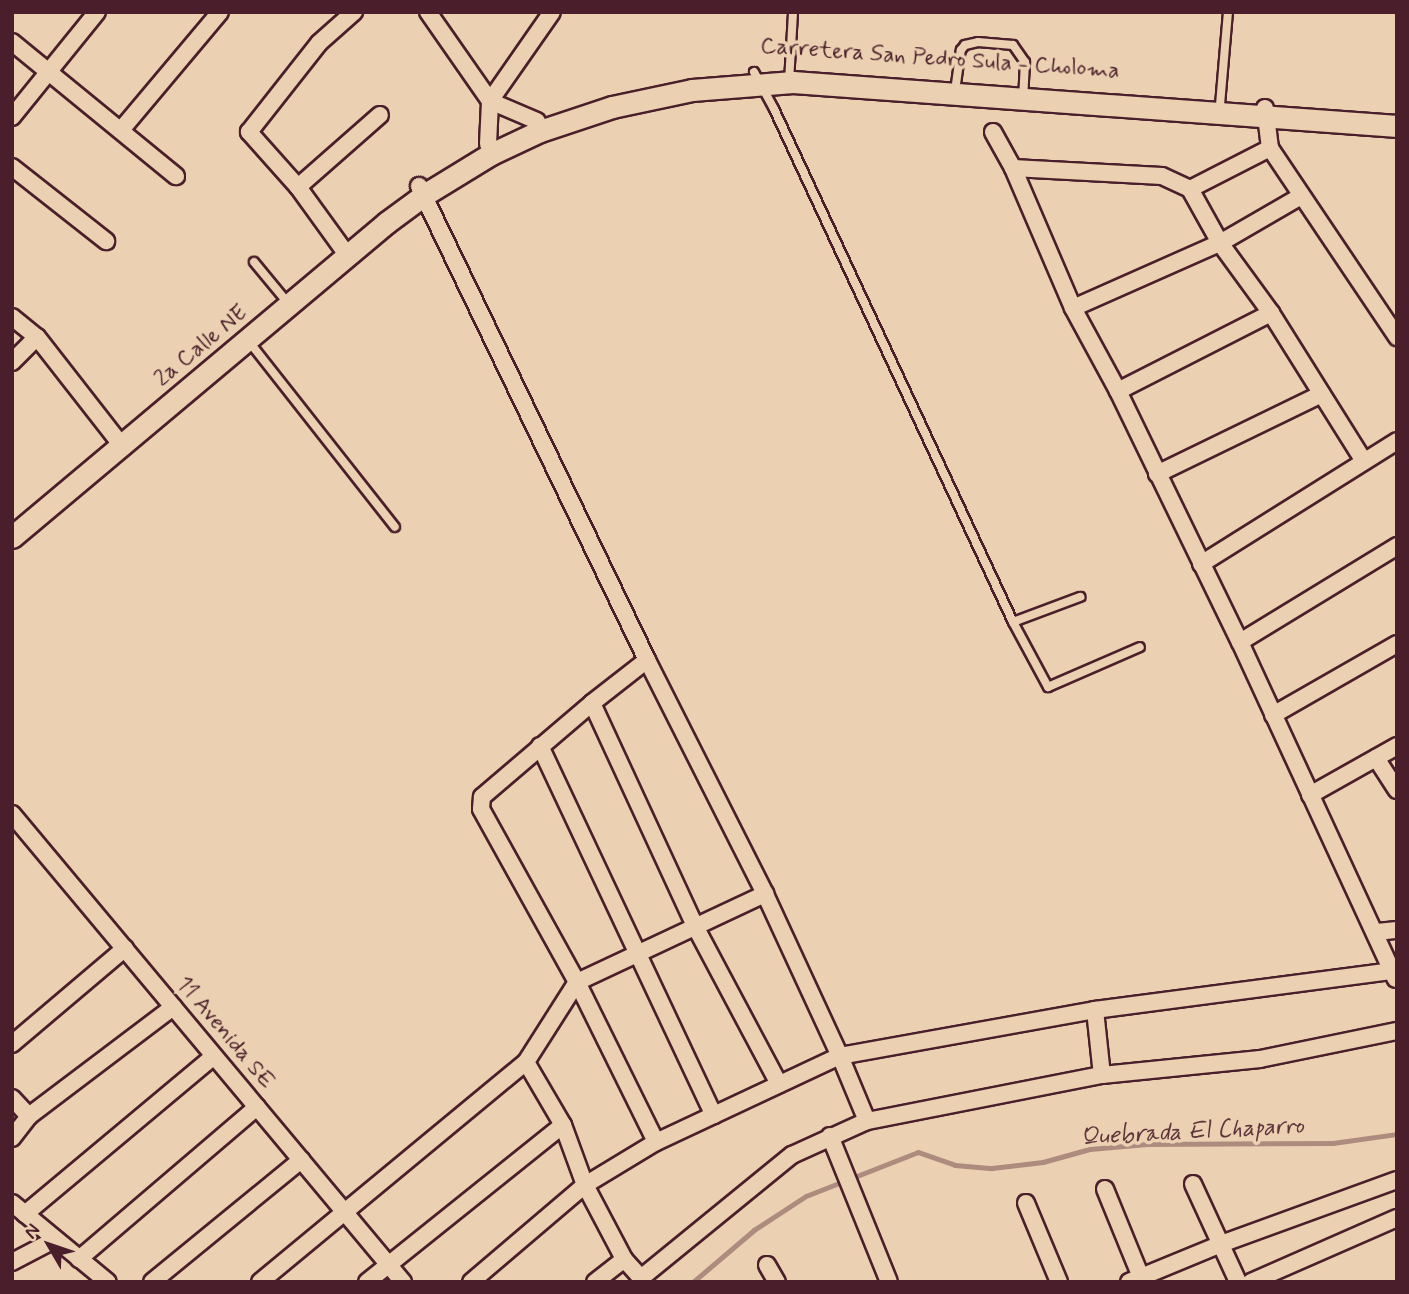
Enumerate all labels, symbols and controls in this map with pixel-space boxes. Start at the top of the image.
street label: Carretera San Pedro Sula - Choloma [759,33,1121,85]
street label: 2a Calle NE [149,299,253,393]
street label: 11 Avenida SE [171,972,279,1094]
water label: Quebrada El Chaparro [1079,1112,1305,1152]
north arrow [14,1210,84,1280]
text: N [19,1219,46,1244]

